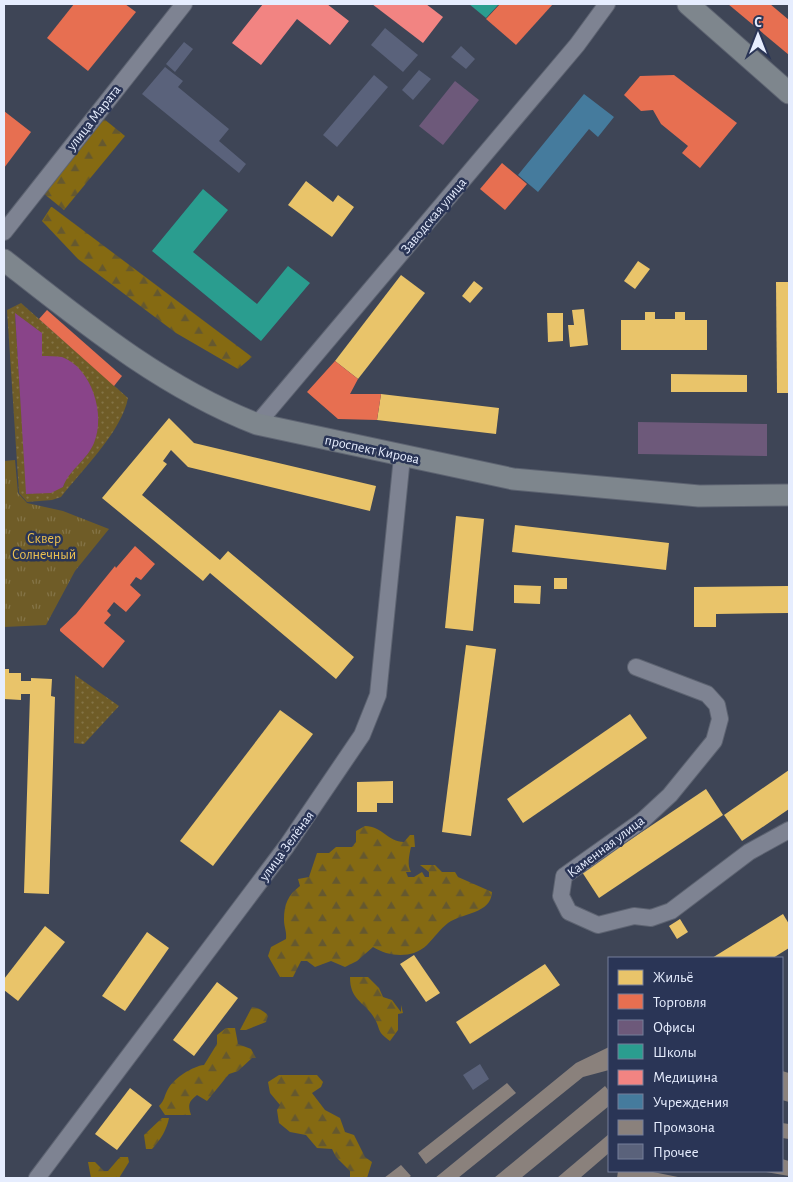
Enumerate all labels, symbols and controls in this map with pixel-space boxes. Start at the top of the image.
north arrow [733,10,783,60]
text: С [754,16,762,30]
street label: улица Марата [64,82,124,154]
street label: Заводская улица [399,175,470,256]
street label: проспект Кирова [323,433,421,467]
park label: Сквер Солнечный [12,532,76,562]
street label: улица Зелёная [257,809,317,884]
street label: Каменная улица [565,813,648,880]
legend [608,957,783,1172]
text: Жильё [653,970,693,985]
text: Торговля [653,995,707,1010]
text: Офисы [653,1020,695,1035]
text: Школы [653,1045,697,1060]
text: Медицина [653,1070,718,1085]
text: Учреждения [653,1095,729,1110]
text: Промзона [653,1120,715,1135]
text: Прочее [653,1145,699,1160]

